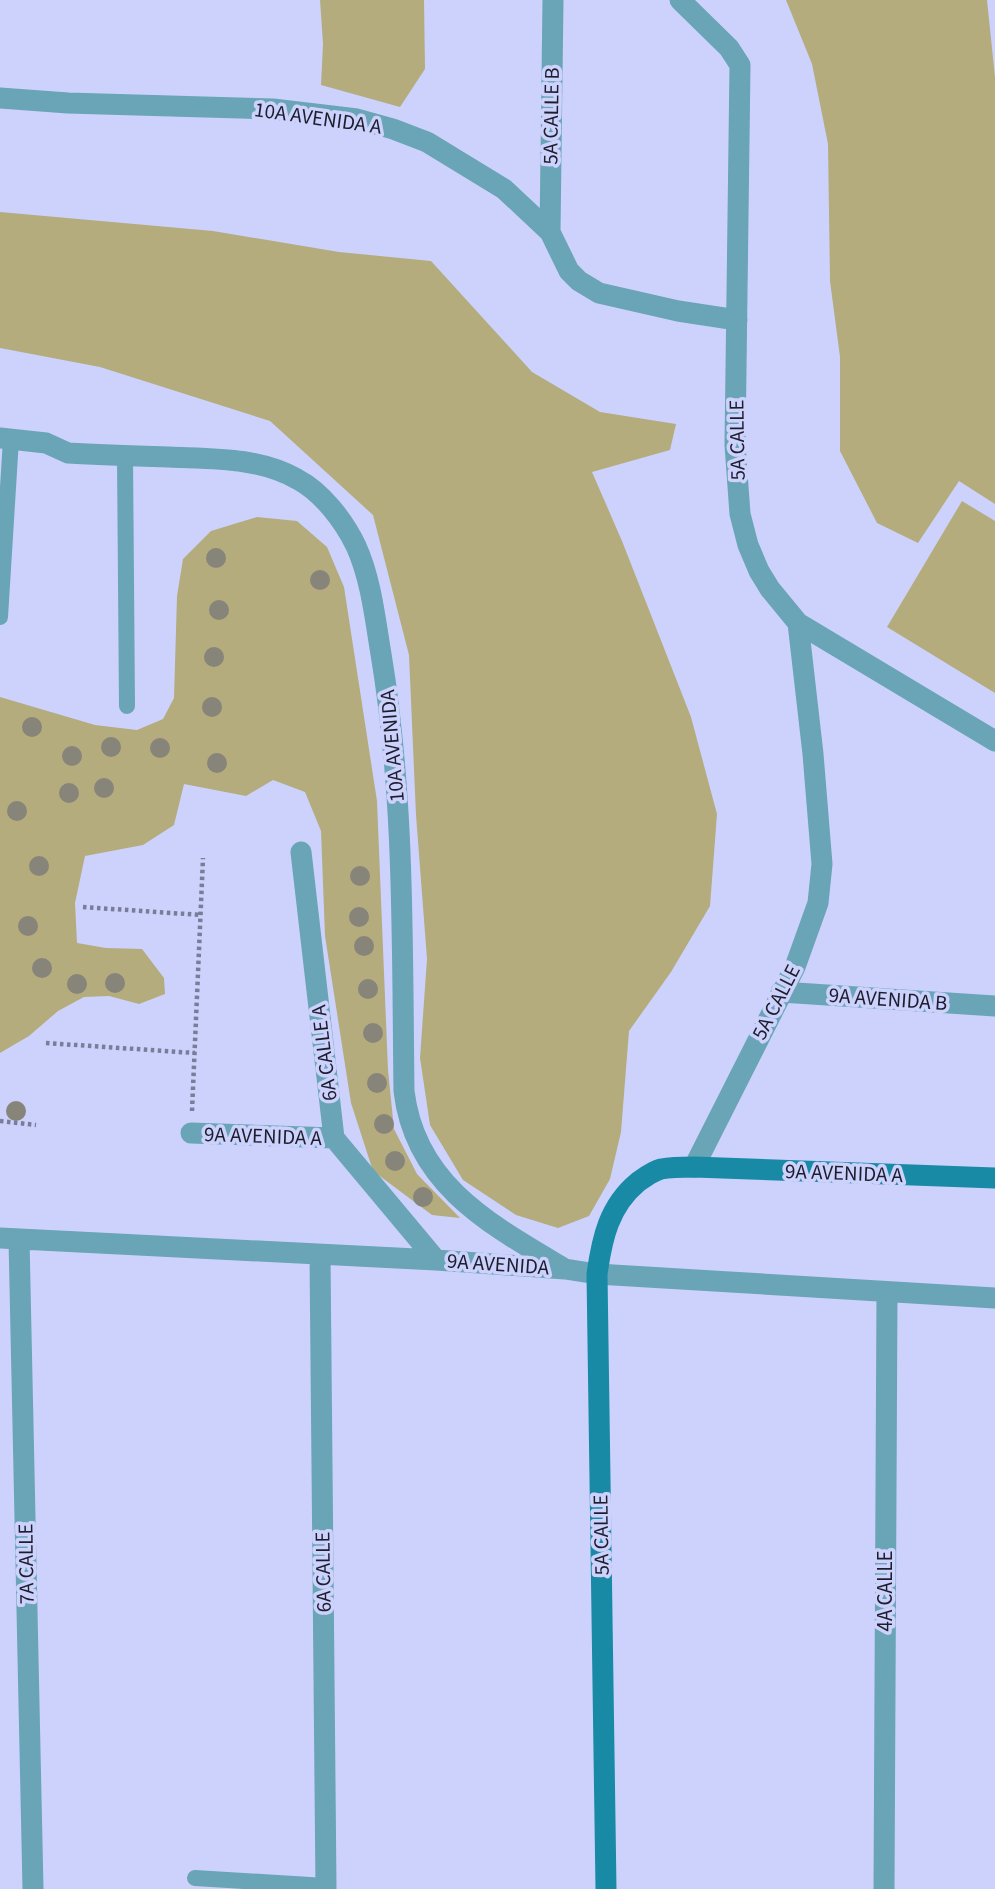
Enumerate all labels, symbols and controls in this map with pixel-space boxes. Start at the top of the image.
street label: 5A CALLE B [535,67,567,165]
street label: 10A AVENIDA A [252,94,384,142]
street label: 5A CALLE [721,399,753,481]
street label: 10A AVENIDA [372,688,412,803]
street label: 5A CALLE [744,959,808,1045]
street label: 9A AVENIDA B [828,980,948,1018]
street label: 6A CALLE A [303,1003,345,1103]
street label: 9A AVENIDA A [204,1119,323,1153]
street label: 9A AVENIDA A [785,1156,904,1190]
street label: 9A AVENIDA [446,1245,551,1283]
street label: 5A CALLE [585,1494,617,1576]
street label: 7A CALLE [10,1523,42,1605]
street label: 6A CALLE [307,1531,339,1613]
street label: 4A CALLE [870,1551,900,1631]

